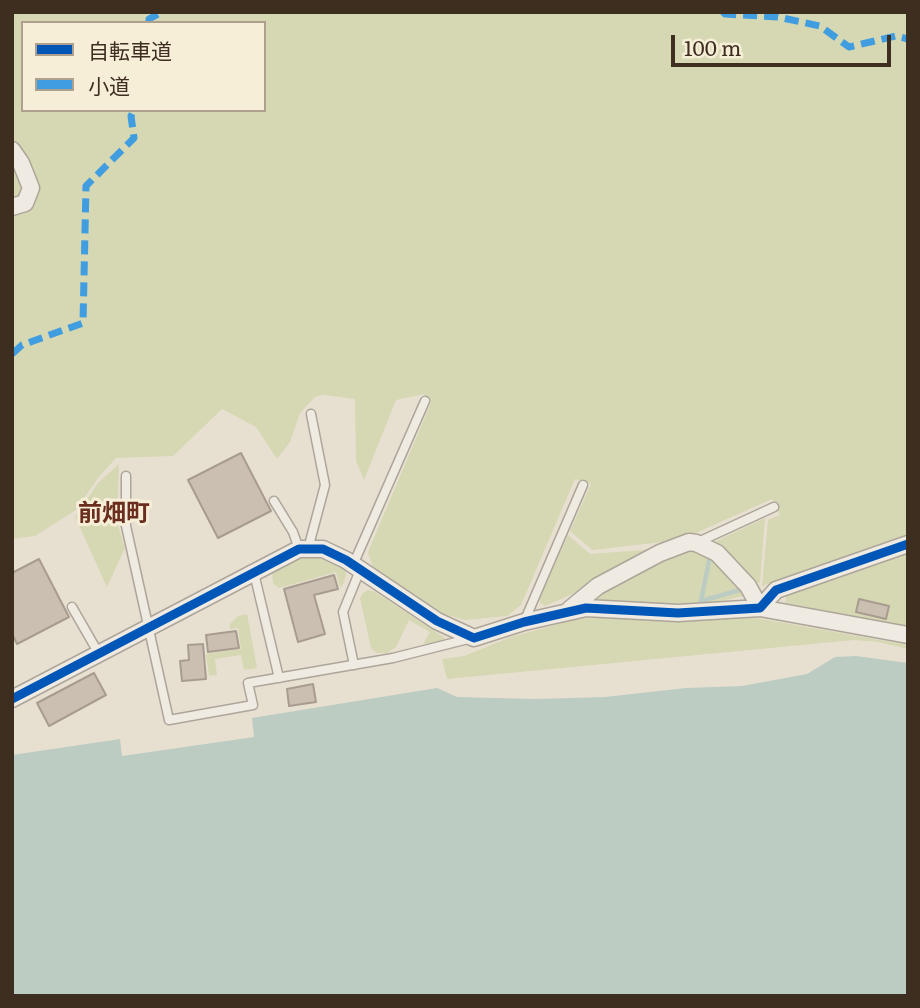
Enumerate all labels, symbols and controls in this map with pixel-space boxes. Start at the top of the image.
legend [21,21,266,112]
scale bar [675,21,895,65]
text: 100 m [684,31,741,62]
text: 自転車道 [88,34,172,65]
text: 小道 [88,69,130,100]
district label: 前畑町 [78,500,150,528]

